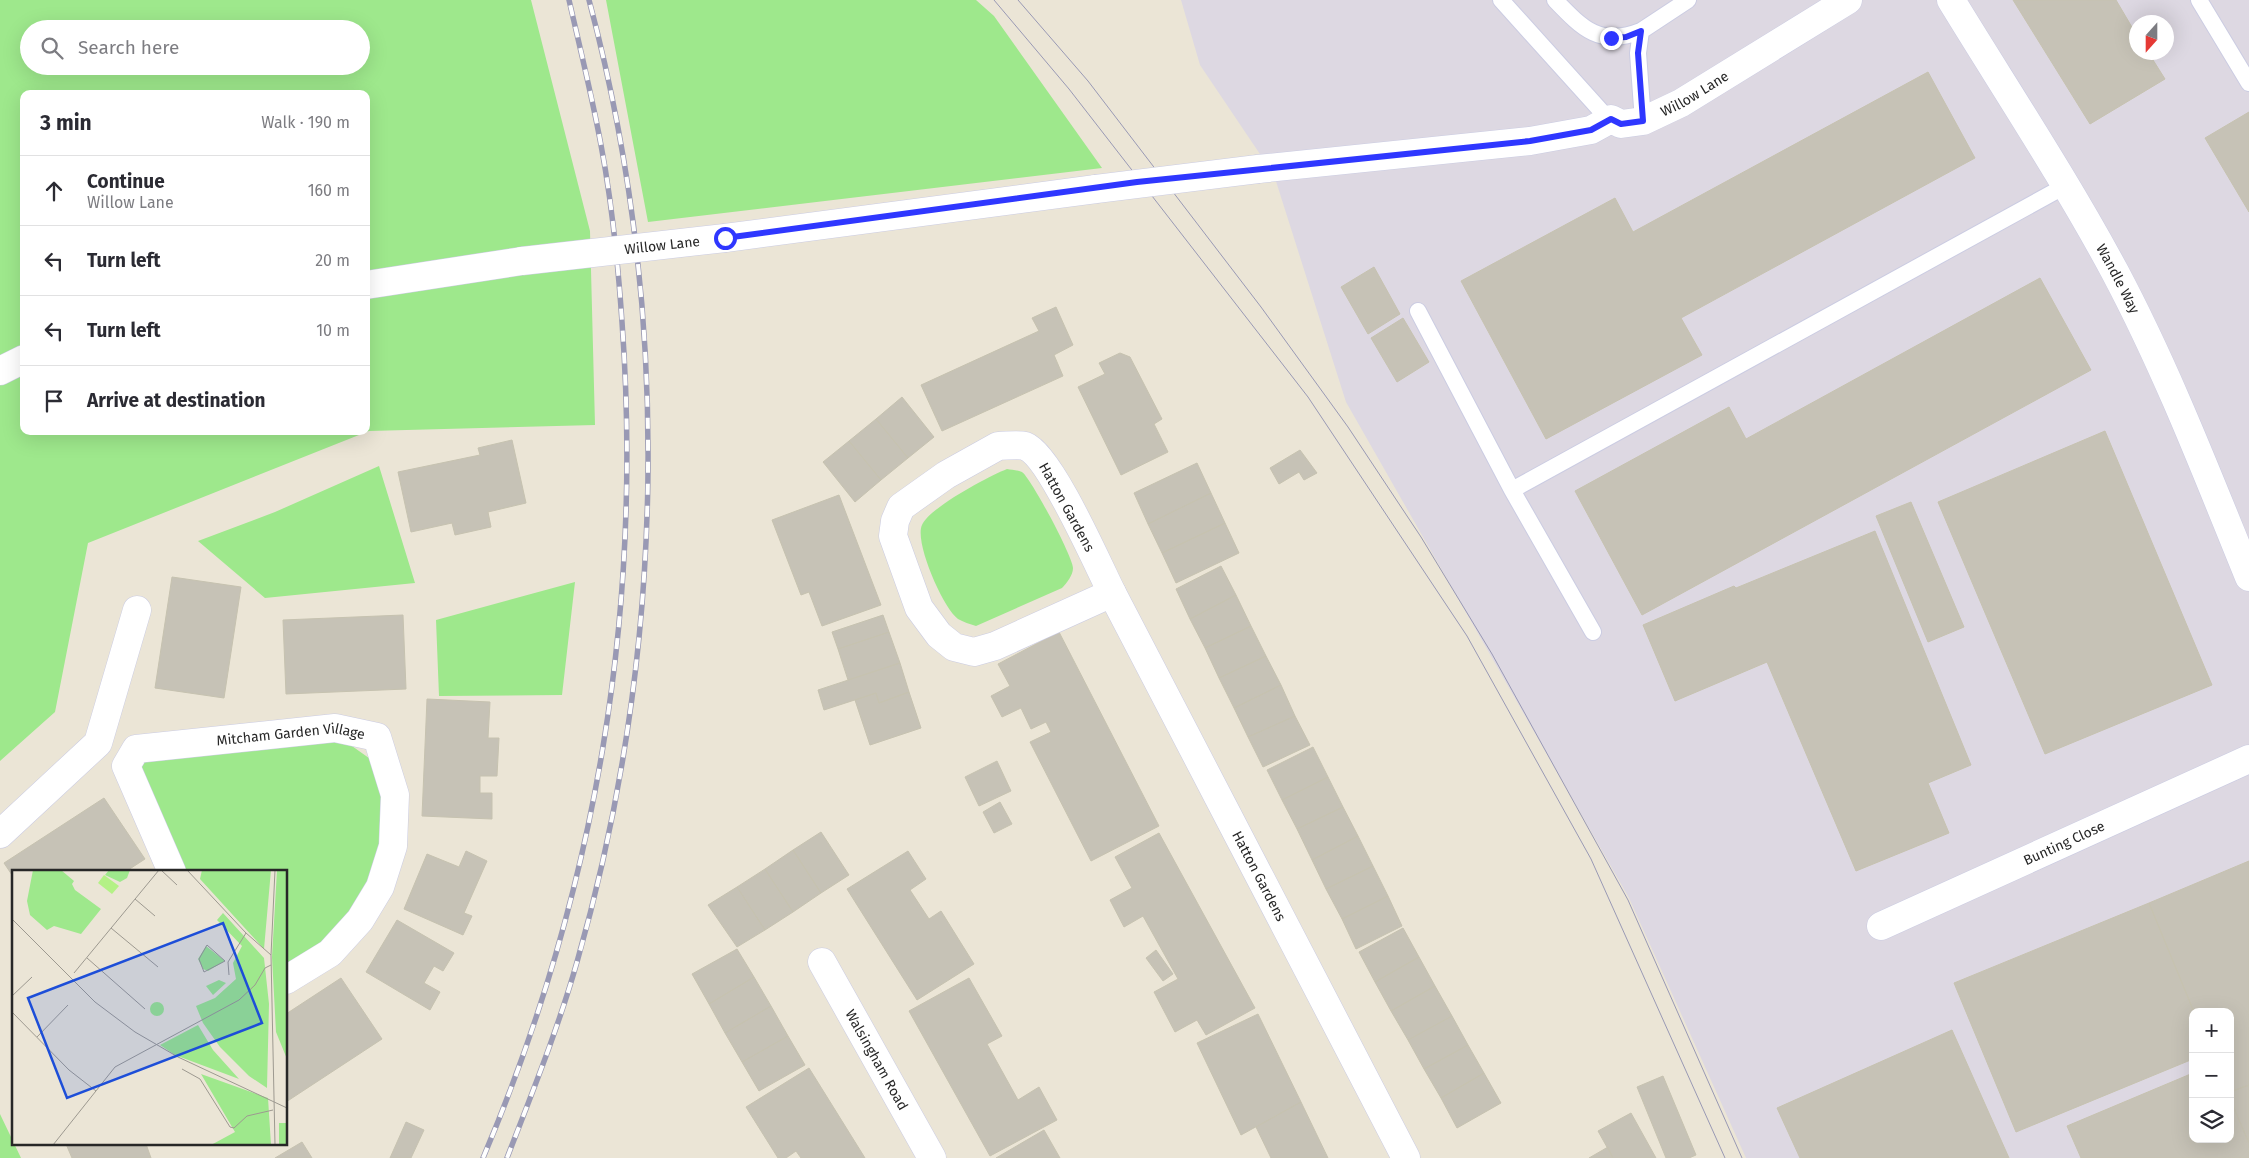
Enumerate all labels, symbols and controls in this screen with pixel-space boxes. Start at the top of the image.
north arrow [2129,15,2174,60]
search box [20,20,370,75]
route end [1600,27,1623,50]
icon: search [38,34,66,62]
text: Search here [78,36,179,59]
street label: Willow Lane [1658,68,1732,120]
text: 3 min [40,110,92,136]
text: Walk · 190 m [261,113,350,132]
text: Continue [87,170,165,193]
icon: ahead [40,177,68,205]
text: 160 m [308,181,350,200]
text: Willow Lane [87,193,174,212]
route start [714,227,737,250]
street label: Willow Lane [623,233,701,258]
street label: Wandle Way [2092,241,2143,317]
icon: left [40,247,68,275]
text: Turn left [87,249,161,272]
text: 20 m [315,251,350,270]
icon: left [40,317,68,345]
text: Turn left [87,319,161,342]
text: 10 m [316,321,350,340]
icon: arrive [40,387,68,415]
text: Arrive at destination [87,389,266,412]
street label: Hatton Gardens [1035,460,1098,555]
street label: Mitcham Garden Village [216,720,366,749]
street label: Bunting Close [2021,818,2107,869]
street label: Hatton Gardens [1228,828,1290,925]
inset map [12,870,288,1146]
street label: Walsingham Road [841,1007,911,1113]
map controls [2189,1008,2234,1143]
button: + [2189,1008,2234,1053]
button: − [2189,1053,2234,1098]
button: layers [2189,1098,2234,1143]

